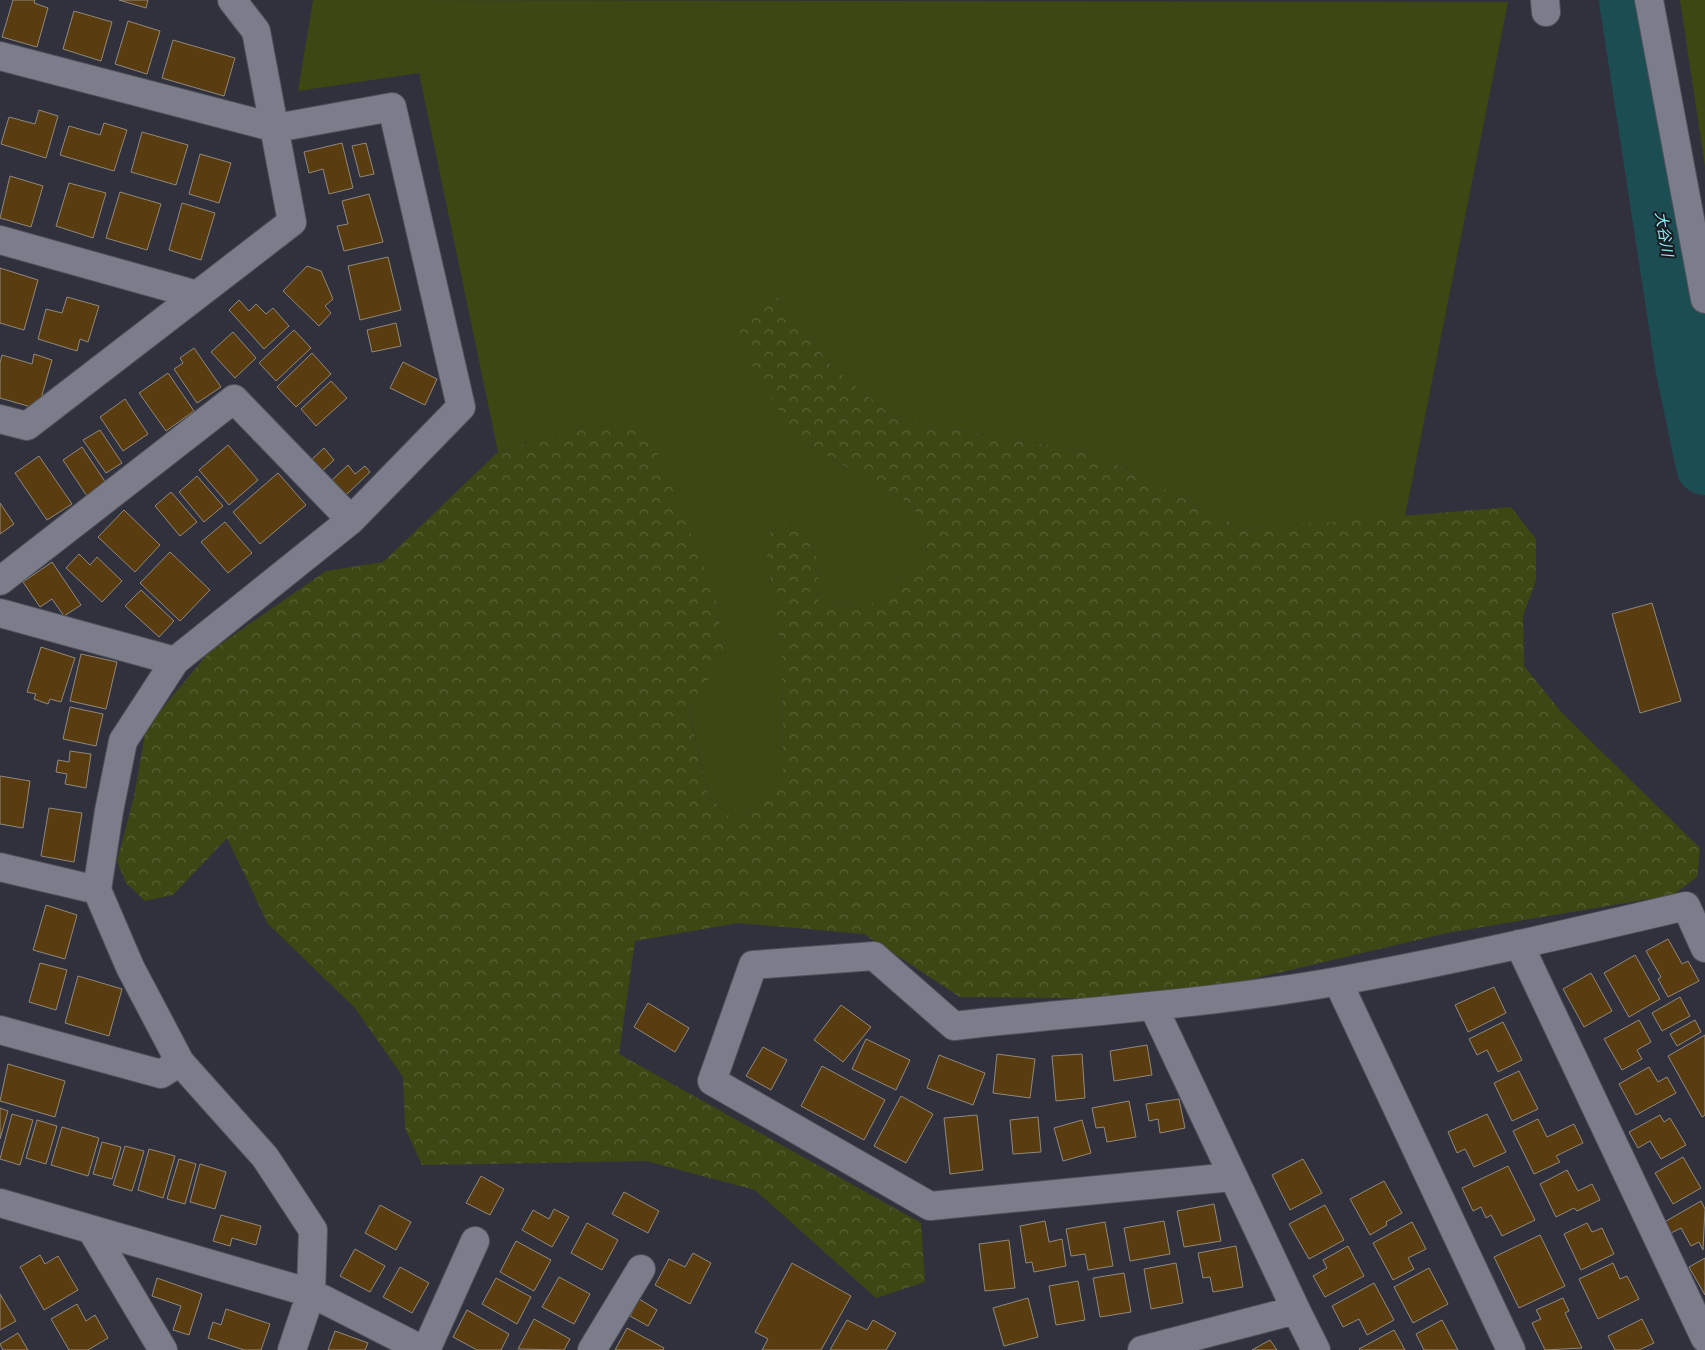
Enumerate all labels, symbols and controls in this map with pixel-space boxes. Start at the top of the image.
water label: 大谷川 [1653,210,1677,259]

